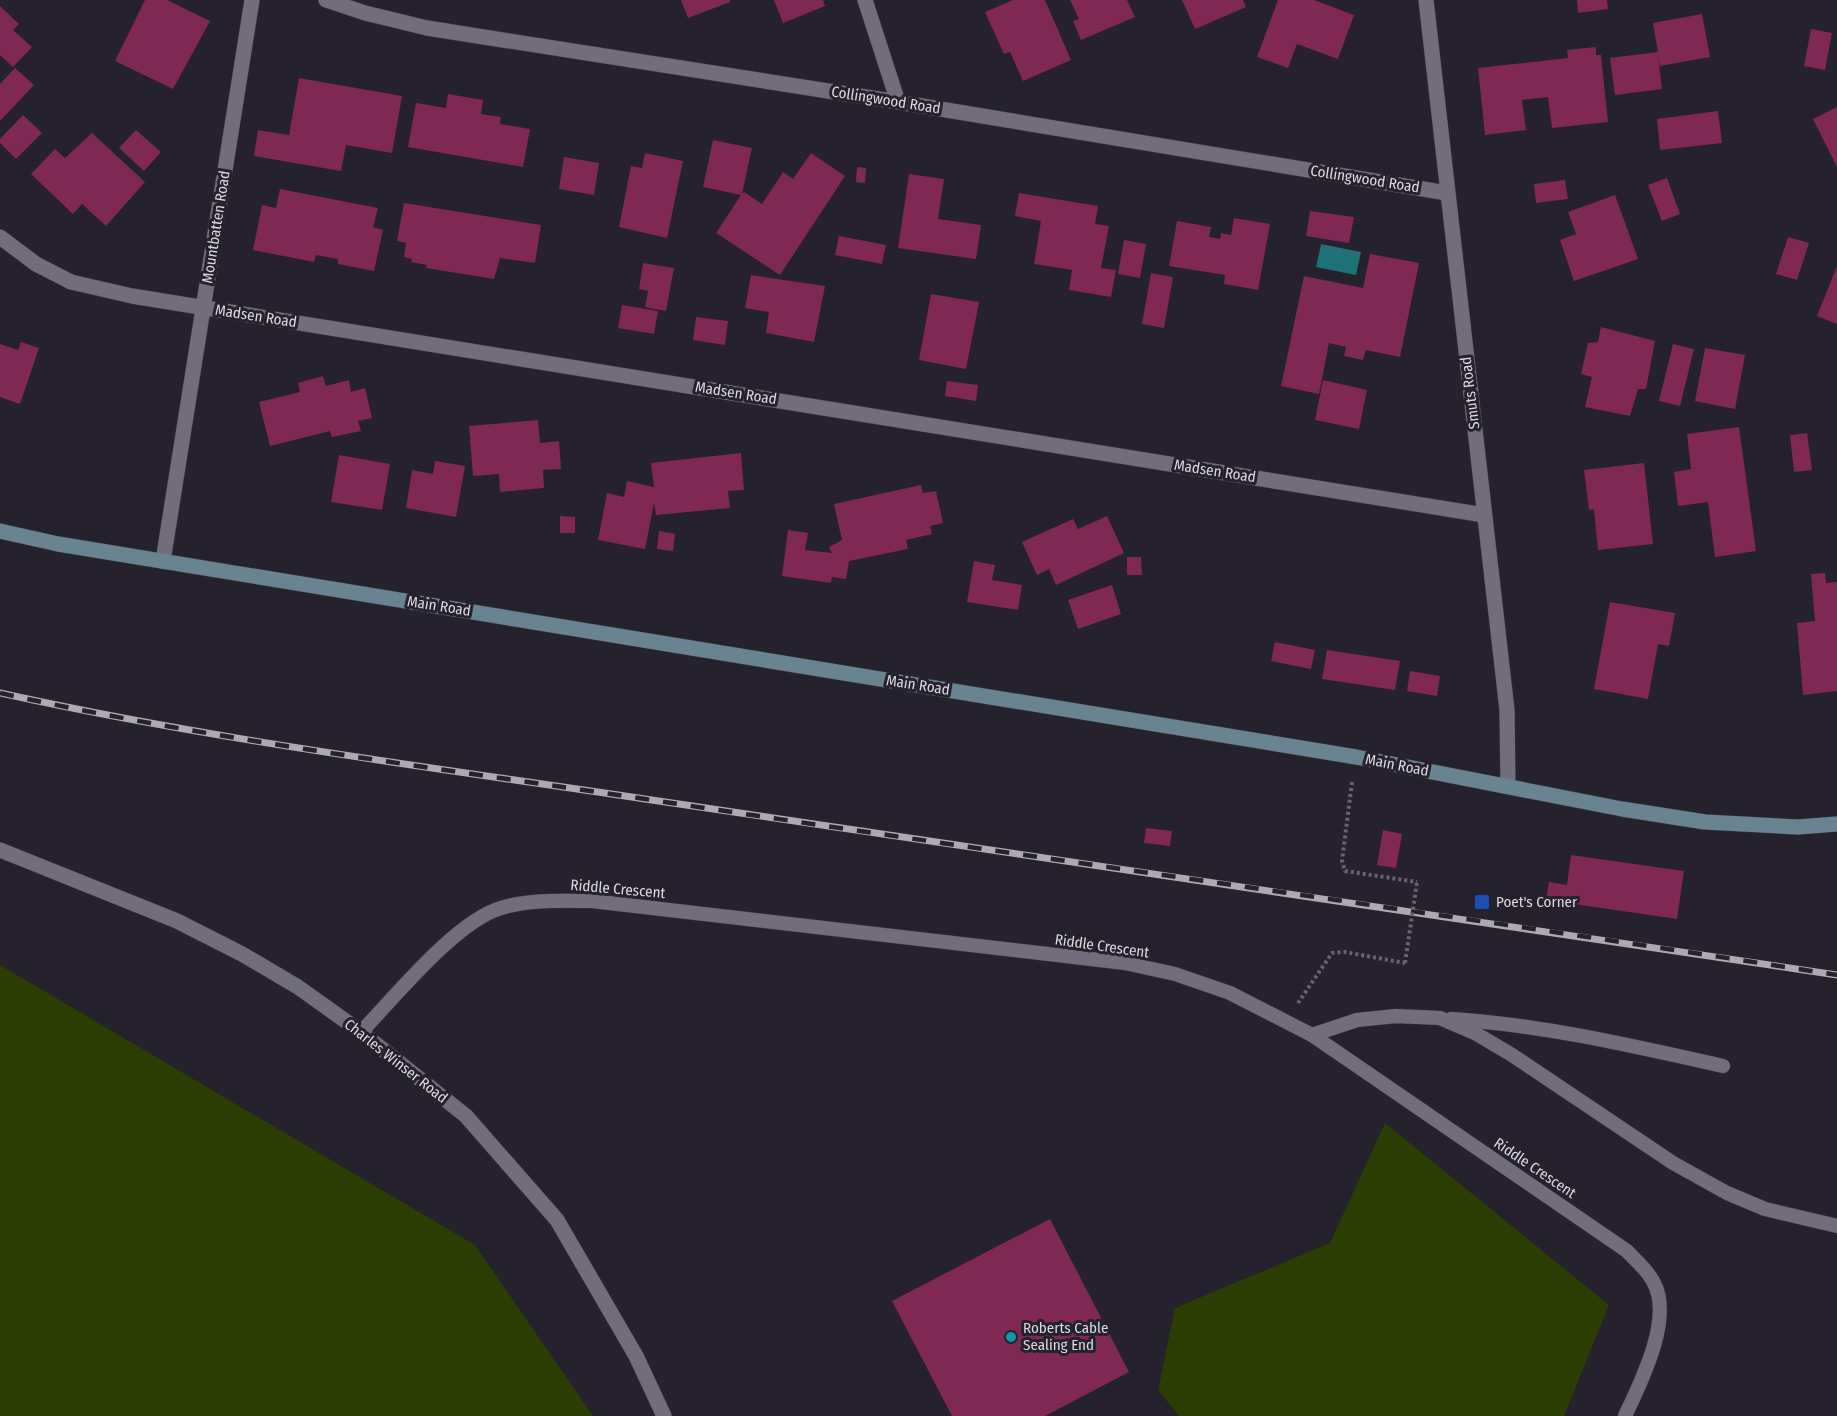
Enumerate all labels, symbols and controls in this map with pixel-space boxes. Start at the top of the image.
street label: Collingwood Road [830,82,942,118]
street label: Collingwood Road [1309,161,1421,197]
street label: Mountbatten Road [198,169,234,285]
street label: Madsen Road [214,301,298,331]
street label: Smuts Road [1457,356,1483,430]
street label: Madsen Road [694,378,778,408]
street label: Madsen Road [1173,456,1257,486]
street label: Main Road [406,592,472,620]
street label: Main Road [885,671,951,699]
street label: Main Road [1364,750,1430,780]
street label: Riddle Crescent [570,876,666,902]
marker: Poet's Corner [1473,893,1491,911]
place label: Poet's Corner [1496,893,1578,911]
street label: Riddle Crescent [1054,930,1150,962]
street label: Charles Winser Road [341,1015,451,1107]
street label: Riddle Crescent [1490,1134,1580,1202]
place label: Roberts Cable Sealing End [1023,1319,1108,1354]
marker: Roberts Cable Sealing End [1004,1330,1018,1344]

